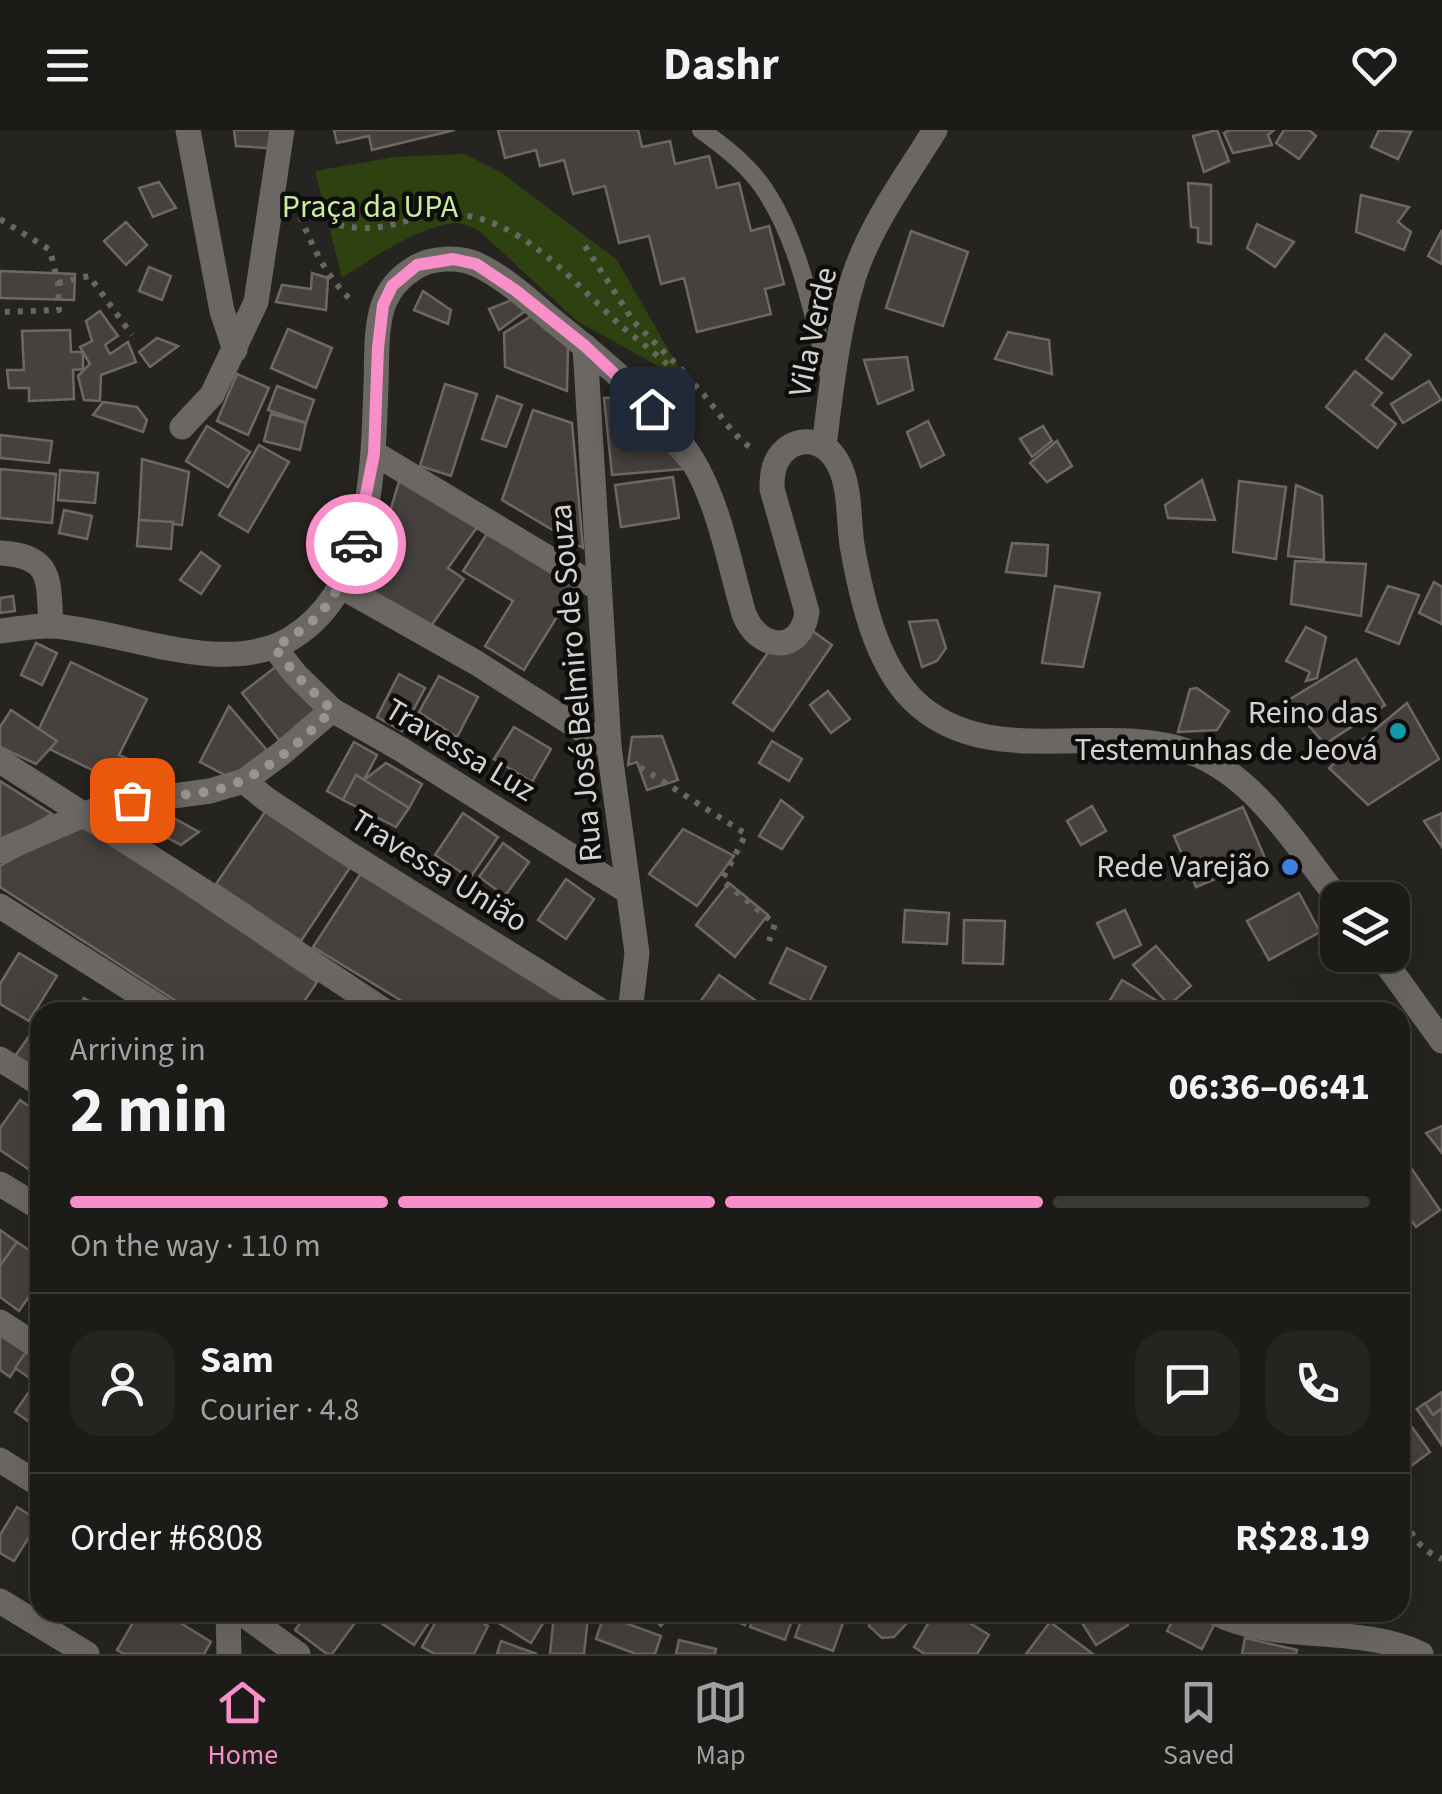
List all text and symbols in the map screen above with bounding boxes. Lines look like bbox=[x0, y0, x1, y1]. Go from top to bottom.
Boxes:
text: Dashr bbox=[663, 33, 779, 97]
icon: menu bbox=[40, 38, 95, 93]
icon: heart bbox=[1347, 38, 1402, 93]
park label: Praça da UPA bbox=[282, 184, 459, 230]
street label: Vila Verde bbox=[777, 263, 849, 401]
pin bbox=[610, 367, 695, 452]
icon: home bbox=[625, 382, 680, 437]
courier bbox=[306, 494, 406, 594]
street label: Rua José Belmiro de Souza bbox=[537, 502, 615, 864]
icon: car bbox=[329, 517, 384, 572]
street label: Travessa Luz bbox=[376, 687, 544, 813]
place label: Reino das Testemunhas de Jeová bbox=[1074, 690, 1378, 773]
marker: Reino das Testemunhas de Jeová bbox=[1387, 720, 1409, 742]
pin bbox=[90, 758, 175, 843]
icon: bag bbox=[105, 773, 160, 828]
street label: Travessa União bbox=[341, 798, 537, 944]
place label: Rede Varejão bbox=[1096, 844, 1270, 890]
marker: Rede Varejão bbox=[1279, 856, 1301, 878]
map controls bbox=[1320, 882, 1410, 972]
button: layers bbox=[1320, 882, 1410, 972]
text: Arriving in bbox=[70, 1027, 206, 1073]
text: 06:36–06:41 bbox=[1168, 1060, 1370, 1114]
text: 2 min bbox=[70, 1064, 228, 1157]
text: On the way · 110 m bbox=[70, 1223, 321, 1269]
button: person bbox=[70, 1331, 175, 1436]
button: chat bbox=[1135, 1331, 1240, 1436]
button: phone bbox=[1265, 1331, 1370, 1436]
text: Sam bbox=[200, 1333, 274, 1387]
text: Courier · 4.8 bbox=[200, 1387, 360, 1433]
text: Order #6808 bbox=[70, 1511, 263, 1565]
text: R$28.19 bbox=[1235, 1511, 1370, 1565]
tab: Home bbox=[207, 1675, 278, 1775]
tab: Map bbox=[693, 1675, 748, 1775]
tab: Saved bbox=[1163, 1675, 1234, 1775]

